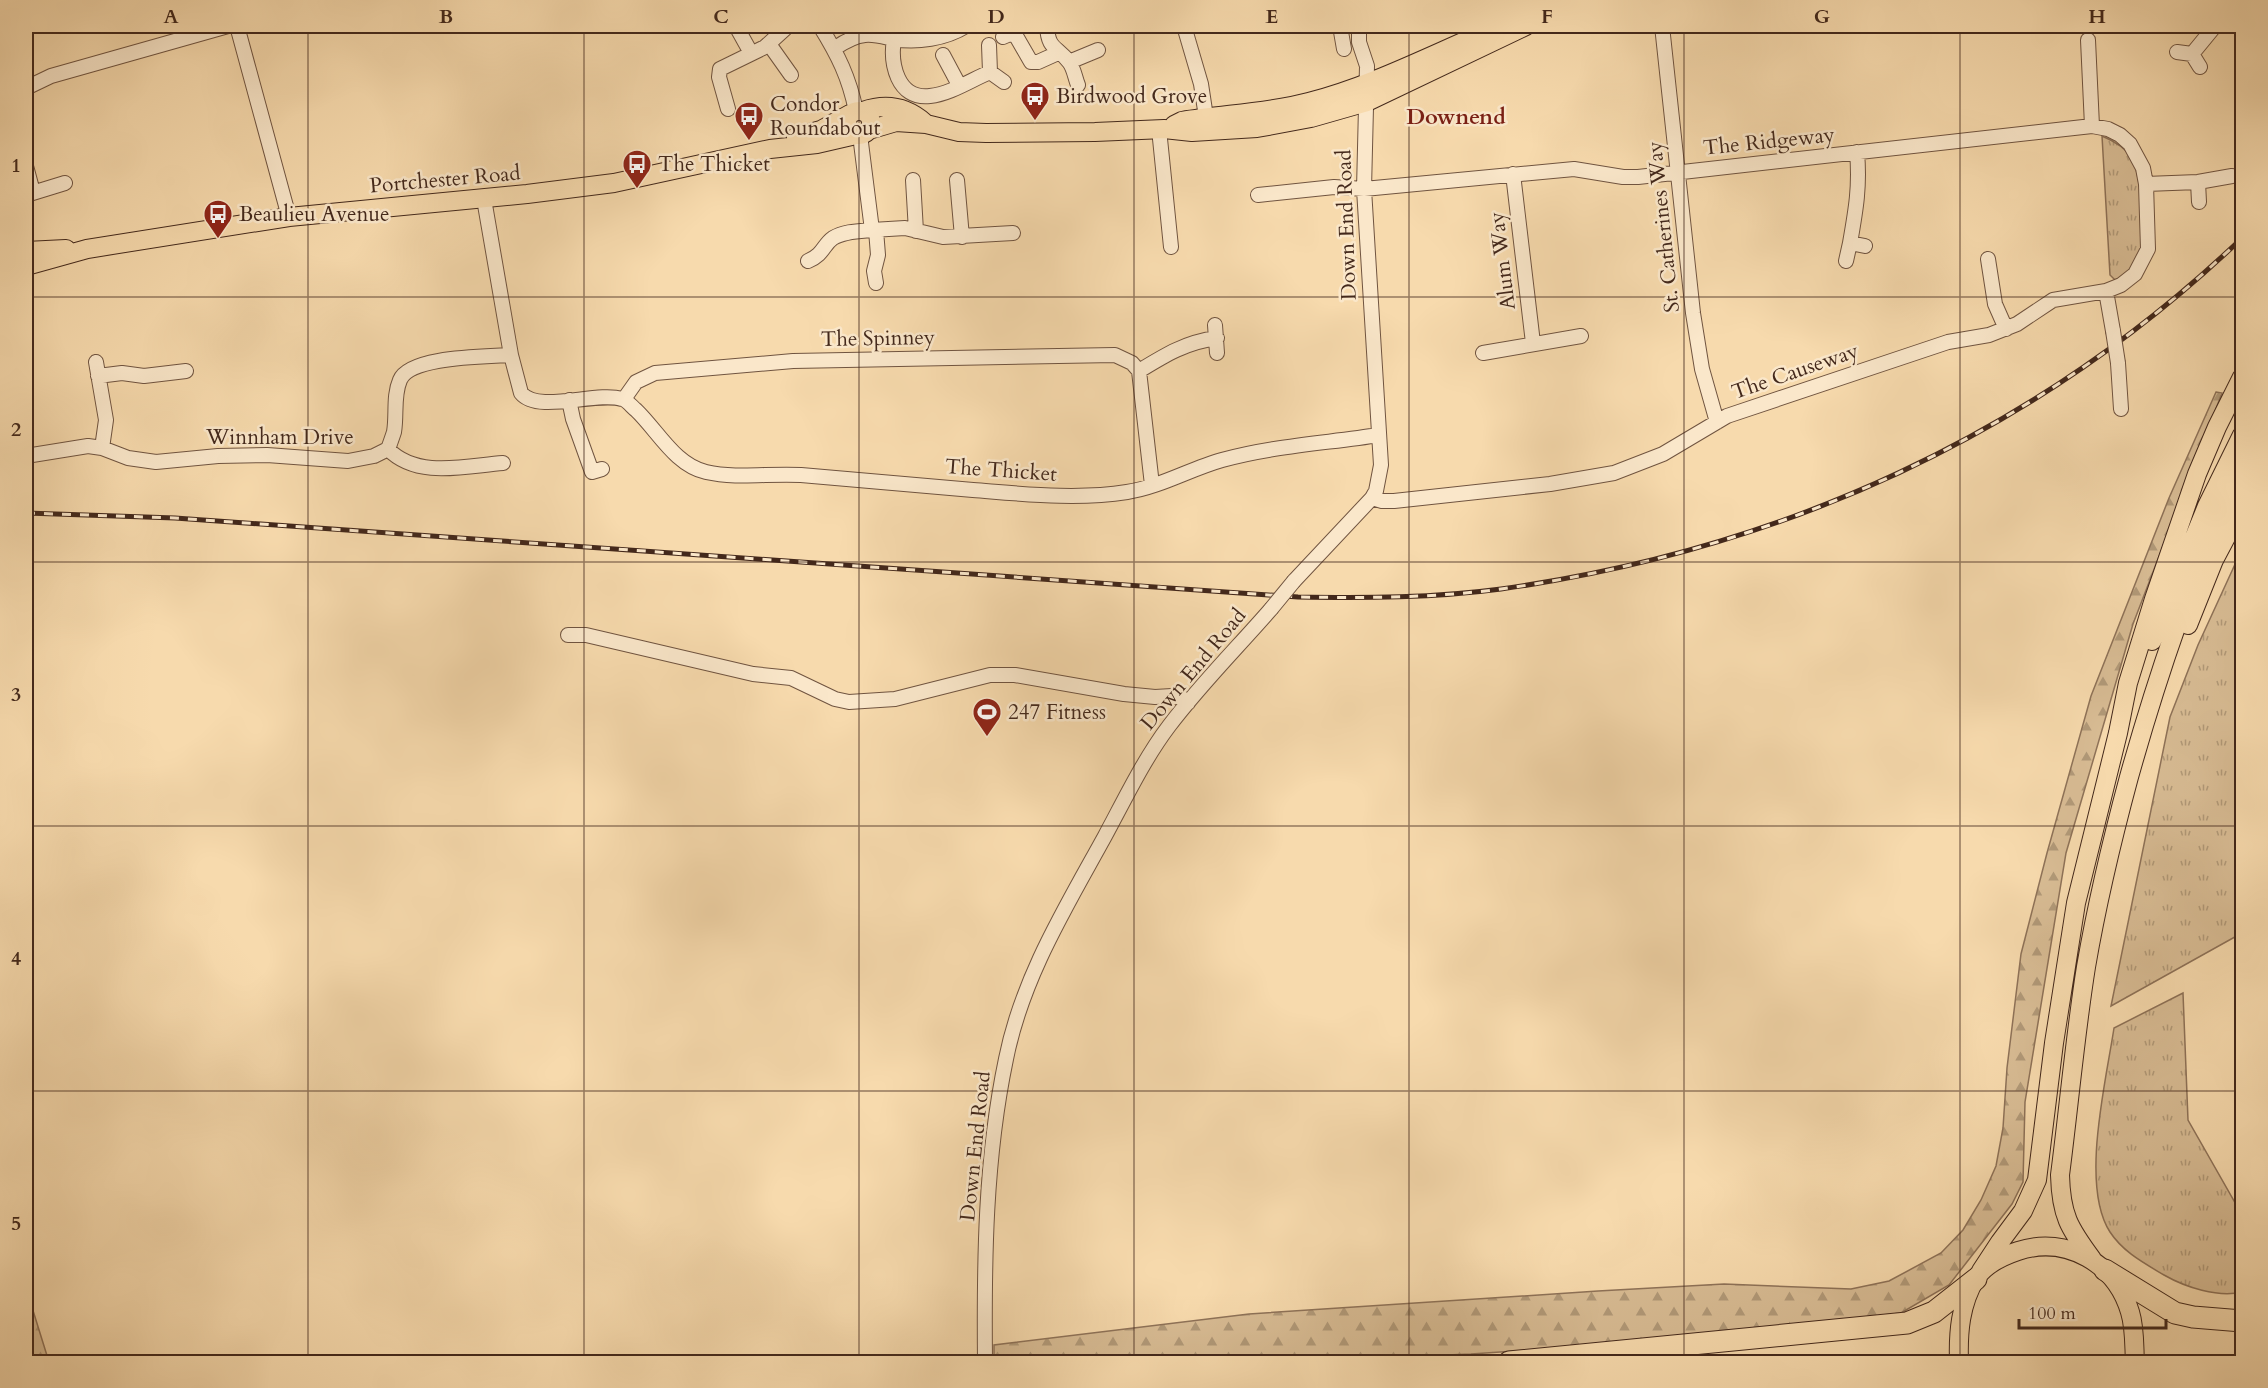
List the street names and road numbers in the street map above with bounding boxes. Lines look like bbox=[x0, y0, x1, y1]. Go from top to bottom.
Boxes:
street label: The Ridgeway bbox=[1702, 120, 1836, 163]
street label: St. Catherines Way bbox=[1640, 140, 1687, 314]
street label: Down End Road bbox=[1329, 149, 1364, 301]
street label: Portchester Road bbox=[368, 158, 522, 201]
street label: Alum Way bbox=[1482, 210, 1523, 312]
street label: The Spinney bbox=[821, 323, 935, 354]
street label: The Causeway bbox=[1728, 336, 1862, 407]
street label: Winnham Drive bbox=[205, 423, 354, 452]
street label: The Thicket bbox=[944, 452, 1058, 489]
street label: Down End Road bbox=[1134, 602, 1253, 736]
street label: Down End Road bbox=[953, 1070, 998, 1223]

